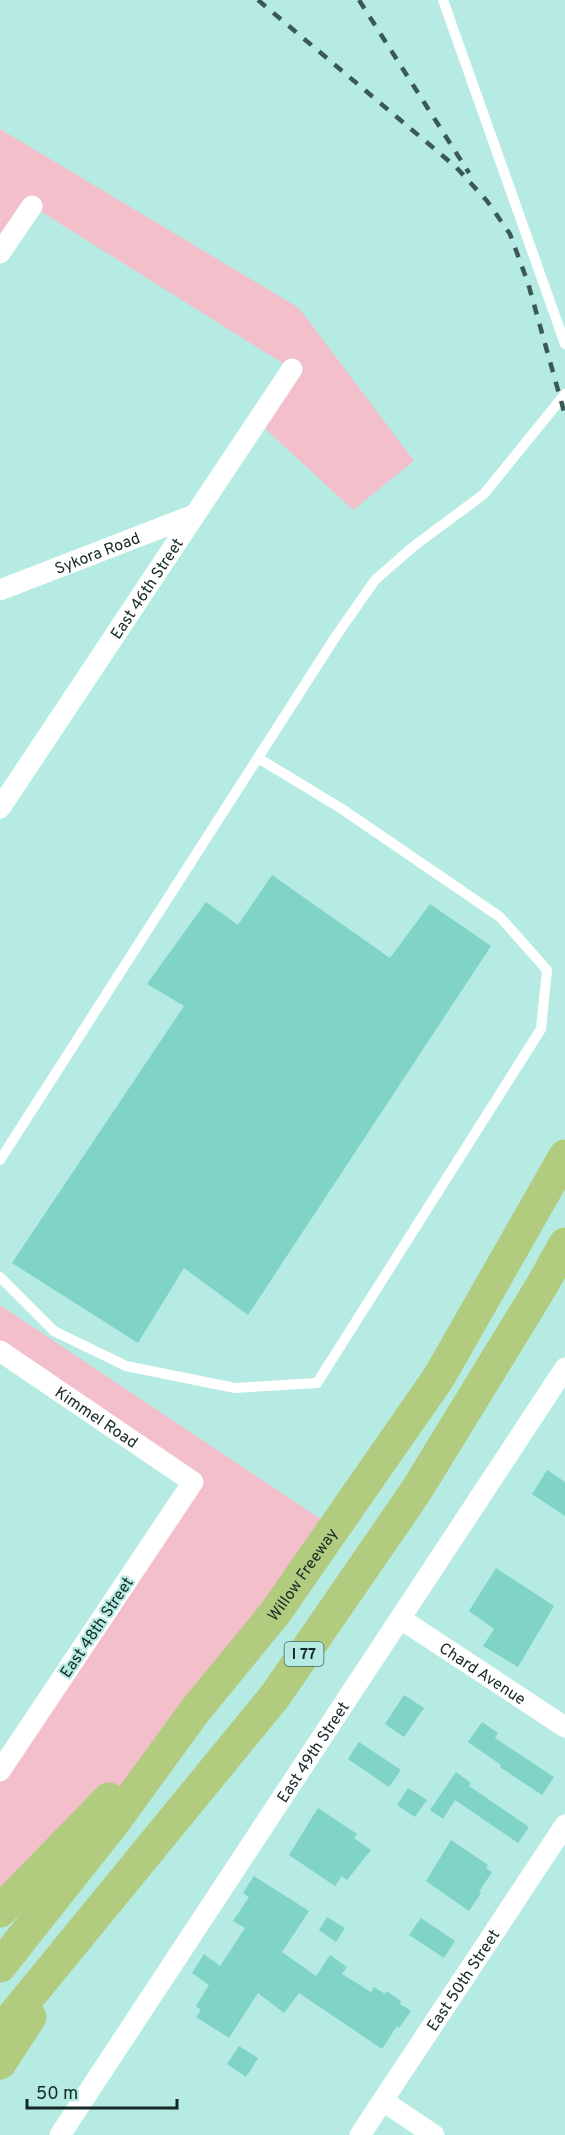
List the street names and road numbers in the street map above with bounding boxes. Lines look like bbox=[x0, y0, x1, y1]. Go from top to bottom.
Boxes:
street label: Sykora Road bbox=[52, 529, 143, 580]
street label: East 46th Street bbox=[107, 535, 189, 644]
street label: Kimmel Road bbox=[50, 1383, 141, 1454]
street label: Willow Freeway bbox=[264, 1525, 343, 1626]
street label: East 48th Street bbox=[57, 1574, 139, 1682]
street label: Chard Avenue bbox=[435, 1639, 529, 1710]
road number: I 77 bbox=[284, 1642, 324, 1666]
street label: East 49th Street bbox=[274, 1698, 355, 1807]
street label: East 50th Street bbox=[423, 1926, 505, 2036]

